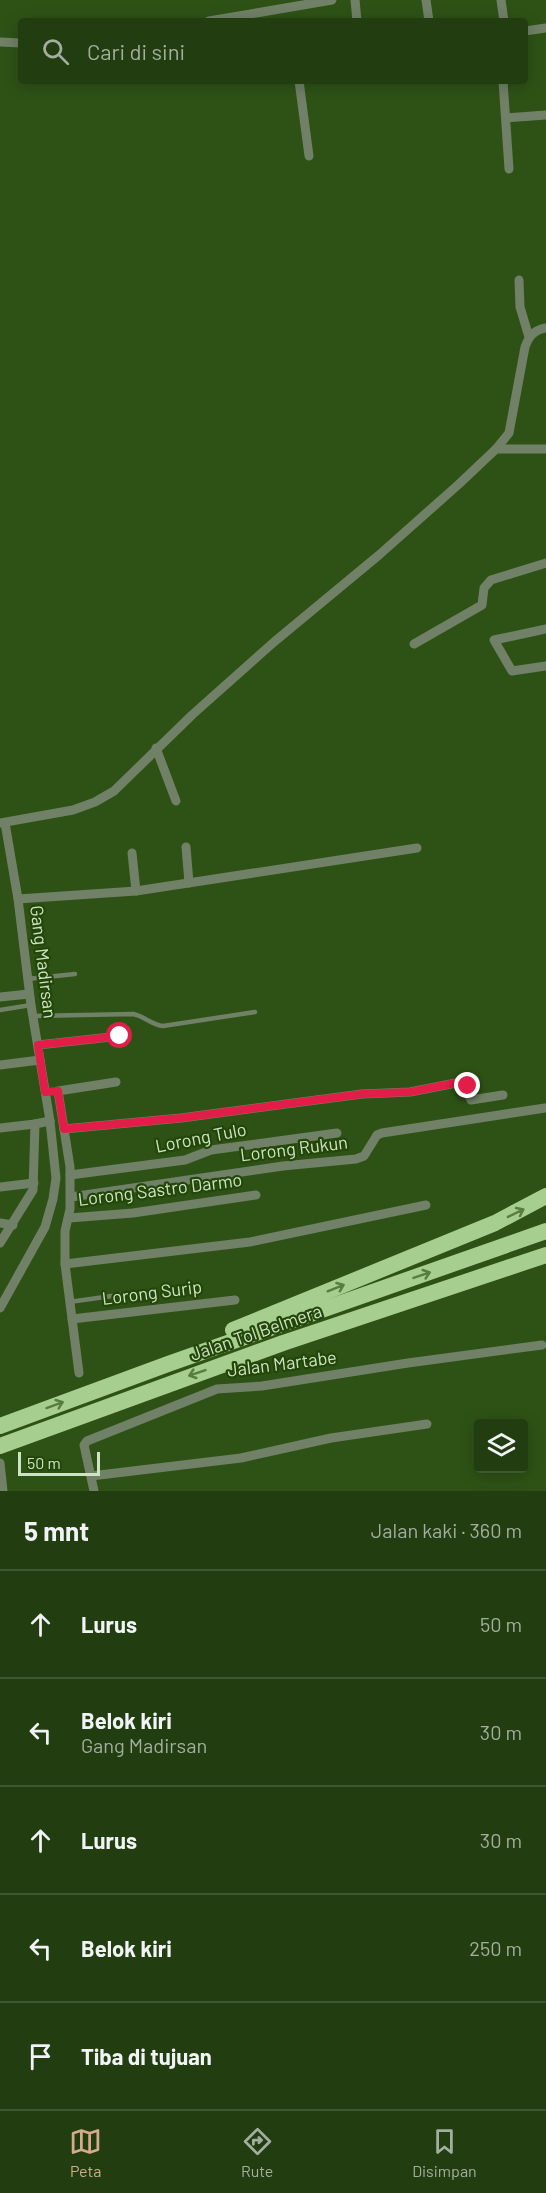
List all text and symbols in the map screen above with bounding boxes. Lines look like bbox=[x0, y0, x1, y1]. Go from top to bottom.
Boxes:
search box bbox=[18, 18, 528, 84]
icon: search bbox=[39, 35, 72, 68]
text: Cari di sini bbox=[87, 38, 185, 64]
street label: Gang Madirsan bbox=[26, 904, 62, 1020]
route start bbox=[106, 1022, 132, 1048]
route end bbox=[454, 1072, 480, 1098]
street label: Lorong Tulo bbox=[153, 1117, 248, 1157]
street label: Lorong Rukun bbox=[239, 1130, 349, 1166]
street label: Lorong Sastro Darmo bbox=[76, 1168, 243, 1210]
one-way arrow bbox=[507, 1206, 525, 1218]
one-way arrow bbox=[412, 1268, 430, 1279]
street label: Lorong Surip bbox=[101, 1275, 203, 1309]
one-way arrow bbox=[326, 1282, 345, 1293]
street label: Jalan Tol Belmera bbox=[187, 1299, 324, 1365]
street label: Jalan Martabe bbox=[226, 1345, 338, 1381]
one-way arrow bbox=[188, 1369, 207, 1380]
one-way arrow bbox=[45, 1399, 64, 1410]
map controls bbox=[474, 1419, 528, 1473]
button: layers bbox=[474, 1419, 528, 1473]
scale bar bbox=[18, 1449, 100, 1476]
text: 50 m bbox=[27, 1453, 61, 1472]
text: 5 mnt bbox=[24, 1515, 89, 1546]
text: Jalan kaki · 360 m bbox=[371, 1518, 522, 1542]
icon: ahead bbox=[24, 1608, 57, 1641]
text: Lurus bbox=[81, 1611, 137, 1637]
text: 50 m bbox=[480, 1612, 522, 1636]
text: Belok kiri bbox=[81, 1707, 172, 1733]
icon: left bbox=[24, 1716, 57, 1749]
text: 30 m bbox=[480, 1720, 522, 1744]
text: Gang Madirsan bbox=[81, 1733, 207, 1757]
icon: ahead bbox=[24, 1824, 57, 1857]
text: Lurus bbox=[81, 1827, 137, 1853]
text: 30 m bbox=[480, 1828, 522, 1852]
icon: left bbox=[24, 1932, 57, 1965]
text: Belok kiri bbox=[81, 1935, 172, 1961]
text: 250 m bbox=[469, 1936, 522, 1960]
icon: arrive bbox=[24, 2040, 57, 2073]
text: Tiba di tujuan bbox=[81, 2043, 212, 2069]
tab: Peta bbox=[69, 2125, 102, 2180]
tab: Rute bbox=[241, 2125, 274, 2180]
tab: Disimpan bbox=[412, 2125, 477, 2180]

